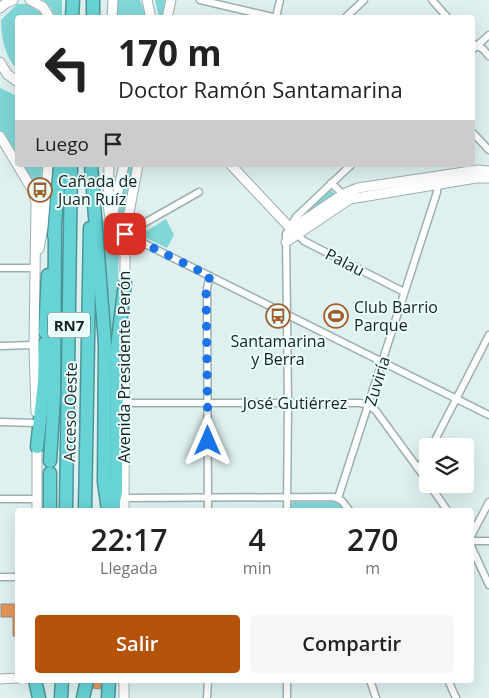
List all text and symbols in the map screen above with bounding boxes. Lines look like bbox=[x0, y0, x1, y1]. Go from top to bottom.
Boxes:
text: 170 m bbox=[118, 29, 222, 76]
icon: left bbox=[35, 35, 100, 100]
text: Doctor Ramón Santamarina bbox=[118, 74, 403, 104]
icon: arrive bbox=[99, 130, 127, 158]
text: Luego bbox=[35, 131, 89, 157]
place label: Cañada de Juan Ruíz bbox=[56, 170, 137, 210]
bus stop icon: Cañada de Juan Ruíz bbox=[27, 177, 53, 203]
pin bbox=[104, 213, 146, 255]
icon: arrive bbox=[111, 220, 139, 248]
street label: Palau bbox=[322, 243, 368, 281]
street label: Avenida Presidente Perón bbox=[113, 271, 135, 463]
place label: Club Barrio Parque bbox=[354, 296, 438, 336]
bus stop icon: Santamarina y Berra bbox=[265, 303, 291, 329]
sports icon: Club Barrio Parque bbox=[323, 303, 349, 329]
road number: RN7 bbox=[48, 312, 90, 338]
place label: Santamarina y Berra bbox=[230, 330, 326, 370]
street label: Zuviría bbox=[359, 354, 395, 408]
street label: Acceso Oeste bbox=[58, 362, 82, 462]
street label: José Gutiérrez bbox=[241, 392, 347, 414]
position arrow bbox=[181, 414, 233, 466]
map controls bbox=[419, 438, 474, 493]
button: layers bbox=[419, 438, 474, 493]
text: 22:17 bbox=[91, 519, 167, 560]
text: 4 bbox=[249, 519, 266, 560]
text: 270 bbox=[347, 519, 398, 560]
text: Llegada bbox=[100, 557, 158, 579]
text: min bbox=[243, 557, 272, 579]
text: m bbox=[365, 557, 380, 579]
button: Salir bbox=[35, 615, 240, 673]
button: Compartir bbox=[250, 615, 454, 673]

